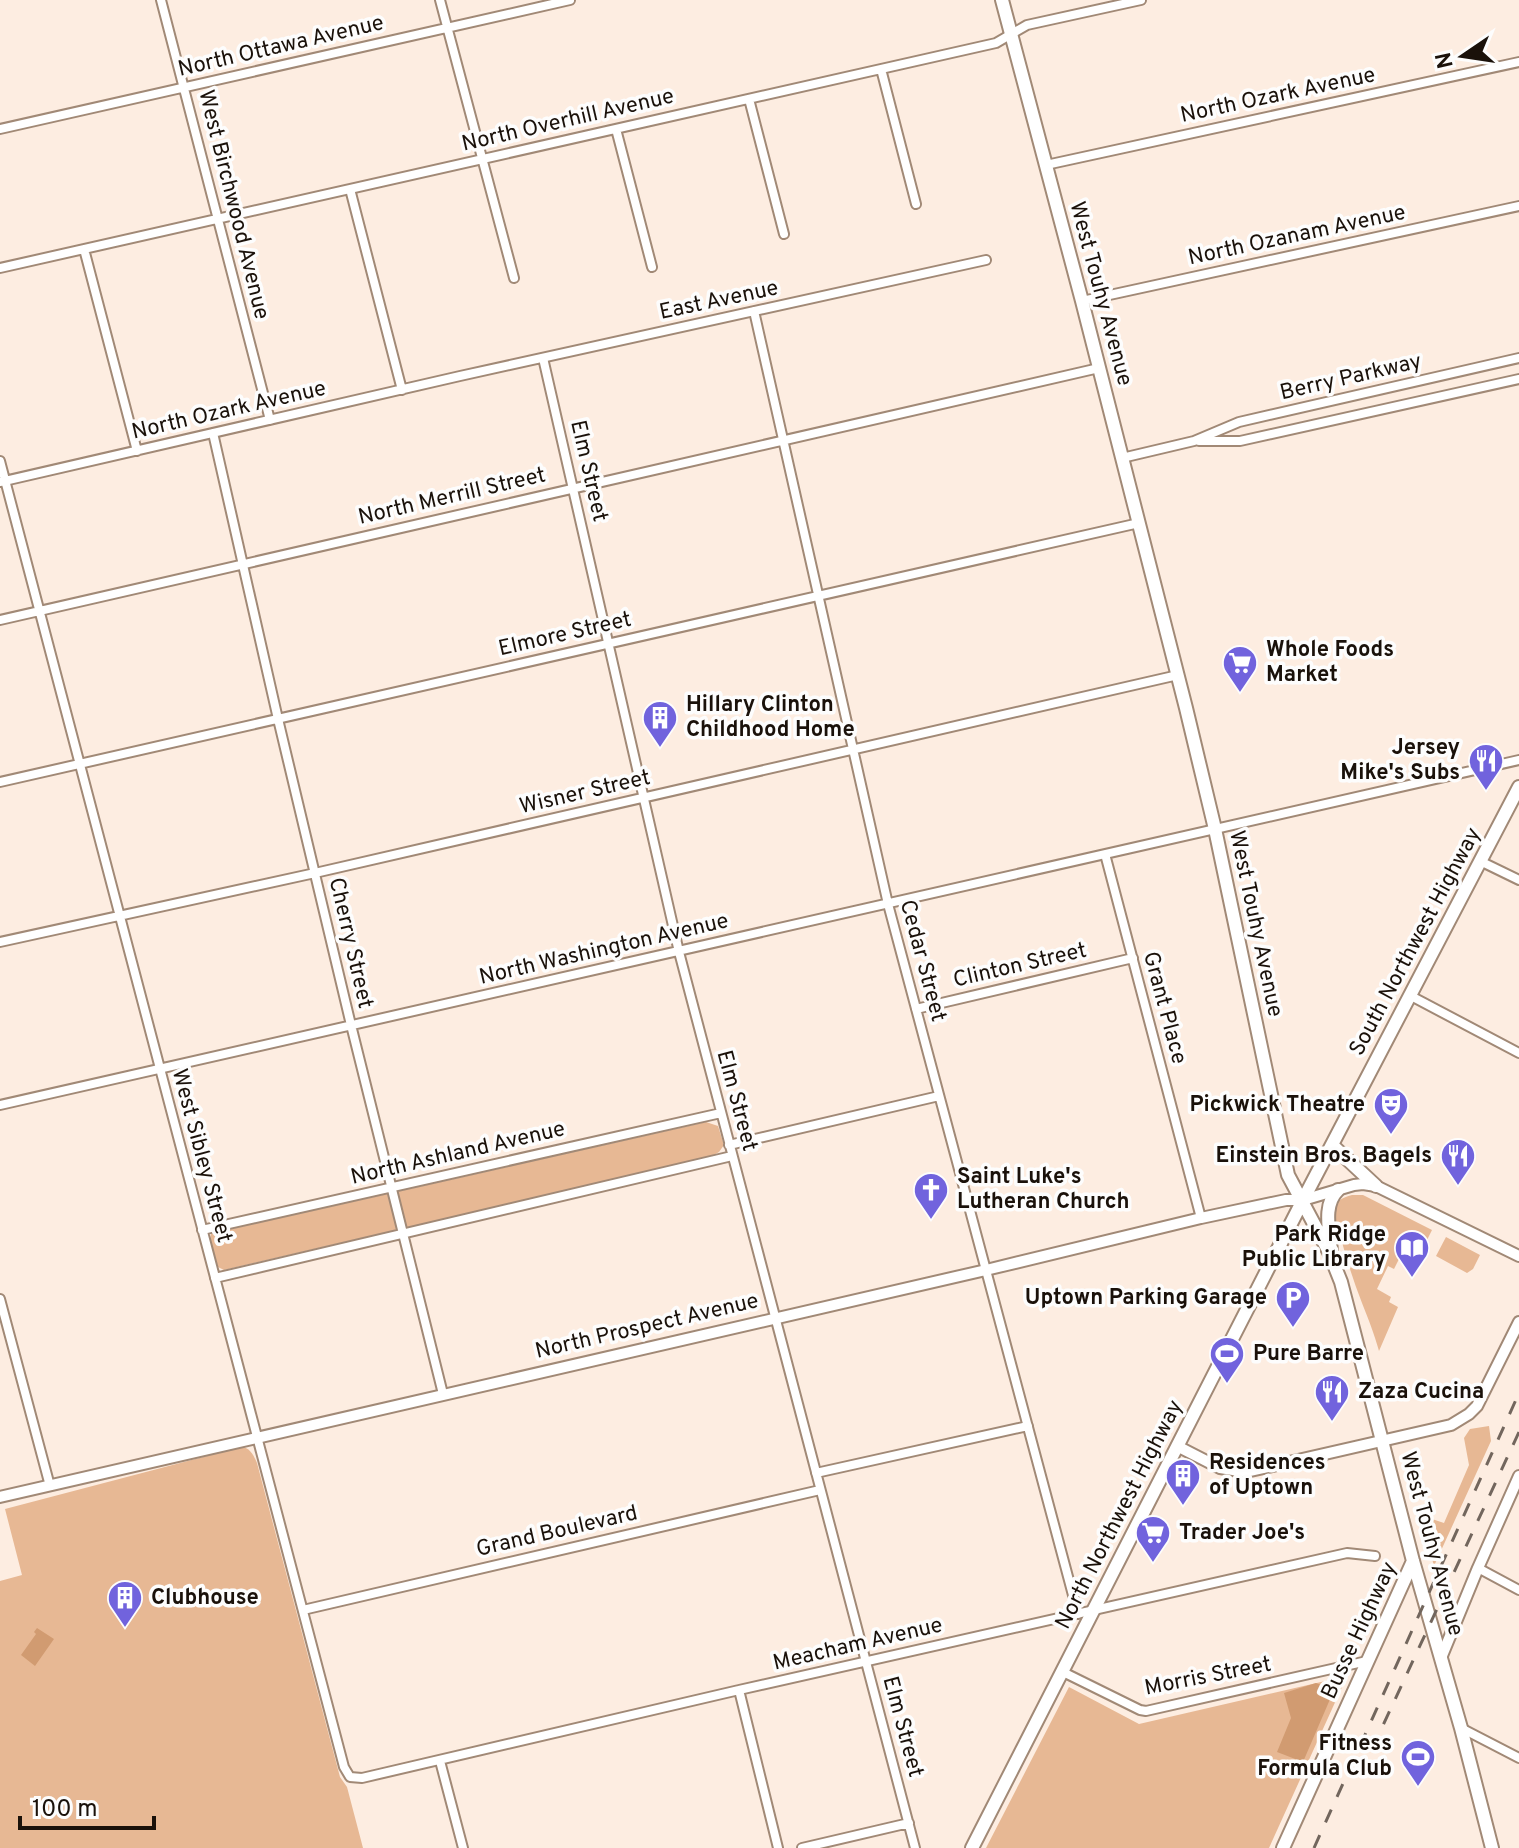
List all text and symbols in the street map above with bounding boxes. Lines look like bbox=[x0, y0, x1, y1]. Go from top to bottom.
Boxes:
street label: North Ottawa Avenue bbox=[175, 10, 387, 84]
north arrow bbox=[1423, 16, 1503, 96]
text: N bbox=[1431, 49, 1461, 71]
street label: North Ozark Avenue bbox=[1178, 62, 1378, 130]
street label: North Overhill Avenue bbox=[459, 83, 677, 159]
street label: West Birchwood Avenue bbox=[191, 88, 275, 322]
street label: West Touhy Avenue bbox=[1062, 199, 1138, 389]
street label: North Ozanam Avenue bbox=[1186, 200, 1408, 272]
street label: East Avenue bbox=[657, 275, 781, 327]
street label: Berry Parkway bbox=[1278, 349, 1424, 407]
street label: North Ozark Avenue bbox=[129, 375, 329, 447]
street label: Elm Street bbox=[563, 418, 613, 524]
street label: North Merrill Street bbox=[356, 462, 548, 532]
street label: Elmore Street bbox=[496, 607, 634, 663]
place label: Whole Foods Market bbox=[1266, 637, 1394, 689]
supermarket icon: Whole Foods Market bbox=[1221, 644, 1259, 694]
place label: Hillary Clinton Childhood Home bbox=[686, 692, 855, 744]
building icon: Hillary Clinton Childhood Home bbox=[641, 699, 679, 749]
place label: Jersey Mike's Subs bbox=[1340, 735, 1460, 787]
restaurant icon: Jersey Mike's Subs bbox=[1467, 742, 1505, 792]
street label: Wisner Street bbox=[517, 765, 653, 821]
street label: South Northwest Highway bbox=[1344, 823, 1488, 1061]
street label: West Touhy Avenue bbox=[1222, 828, 1288, 1020]
street label: Cherry Street bbox=[322, 875, 378, 1011]
street label: Cedar Street bbox=[893, 897, 951, 1025]
street label: North Washington Avenue bbox=[477, 908, 731, 992]
street label: Clinton Street bbox=[951, 938, 1089, 994]
street label: Grant Place bbox=[1136, 949, 1192, 1067]
street label: Elm Street bbox=[710, 1048, 762, 1154]
street label: West Sibley Street bbox=[165, 1066, 237, 1246]
theatre icon: Pickwick Theatre bbox=[1372, 1086, 1410, 1136]
place label: Pickwick Theatre bbox=[1189, 1092, 1365, 1119]
street label: North Ashland Avenue bbox=[348, 1116, 568, 1192]
restaurant icon: Einstein Bros. Bagels bbox=[1439, 1137, 1477, 1187]
place label: Einstein Bros. Bagels bbox=[1216, 1143, 1432, 1170]
place label: Saint Luke's Lutheran Church bbox=[957, 1164, 1130, 1216]
church icon: Saint Luke's Lutheran Church bbox=[912, 1171, 950, 1221]
place label: Park Ridge Public Library bbox=[1242, 1222, 1386, 1274]
library icon: Park Ridge Public Library bbox=[1393, 1229, 1431, 1279]
parking icon: Uptown Parking Garage bbox=[1274, 1279, 1312, 1329]
place label: Uptown Parking Garage bbox=[1025, 1285, 1267, 1312]
street label: North Prospect Avenue bbox=[533, 1288, 761, 1366]
sports icon: Pure Barre bbox=[1208, 1335, 1246, 1385]
place label: Pure Barre bbox=[1253, 1341, 1364, 1368]
restaurant icon: Zaza Cucina bbox=[1313, 1373, 1351, 1423]
place label: Zaza Cucina bbox=[1358, 1379, 1484, 1406]
street label: North Northwest Highway bbox=[1050, 1396, 1190, 1634]
street label: West Touhy Avenue bbox=[1393, 1449, 1469, 1639]
place label: Residences of Uptown bbox=[1209, 1450, 1326, 1502]
building icon: Residences of Uptown bbox=[1164, 1457, 1202, 1507]
street label: Grand Boulevard bbox=[474, 1500, 640, 1564]
supermarket icon: Trader Joe's bbox=[1134, 1514, 1172, 1564]
place label: Trader Joe's bbox=[1179, 1520, 1305, 1547]
street label: Busse Highway bbox=[1316, 1558, 1404, 1704]
building icon: Clubhouse bbox=[106, 1579, 144, 1629]
place label: Clubhouse bbox=[151, 1585, 259, 1612]
street label: Meacham Avenue bbox=[771, 1612, 945, 1678]
street label: Morris Street bbox=[1142, 1651, 1274, 1703]
street label: Elm Street bbox=[876, 1674, 928, 1780]
place label: Fitness Formula Club bbox=[1257, 1731, 1392, 1783]
sports icon: Fitness Formula Club bbox=[1399, 1738, 1437, 1788]
scale bar bbox=[20, 1780, 154, 1830]
text: 100 m bbox=[32, 1795, 98, 1825]

